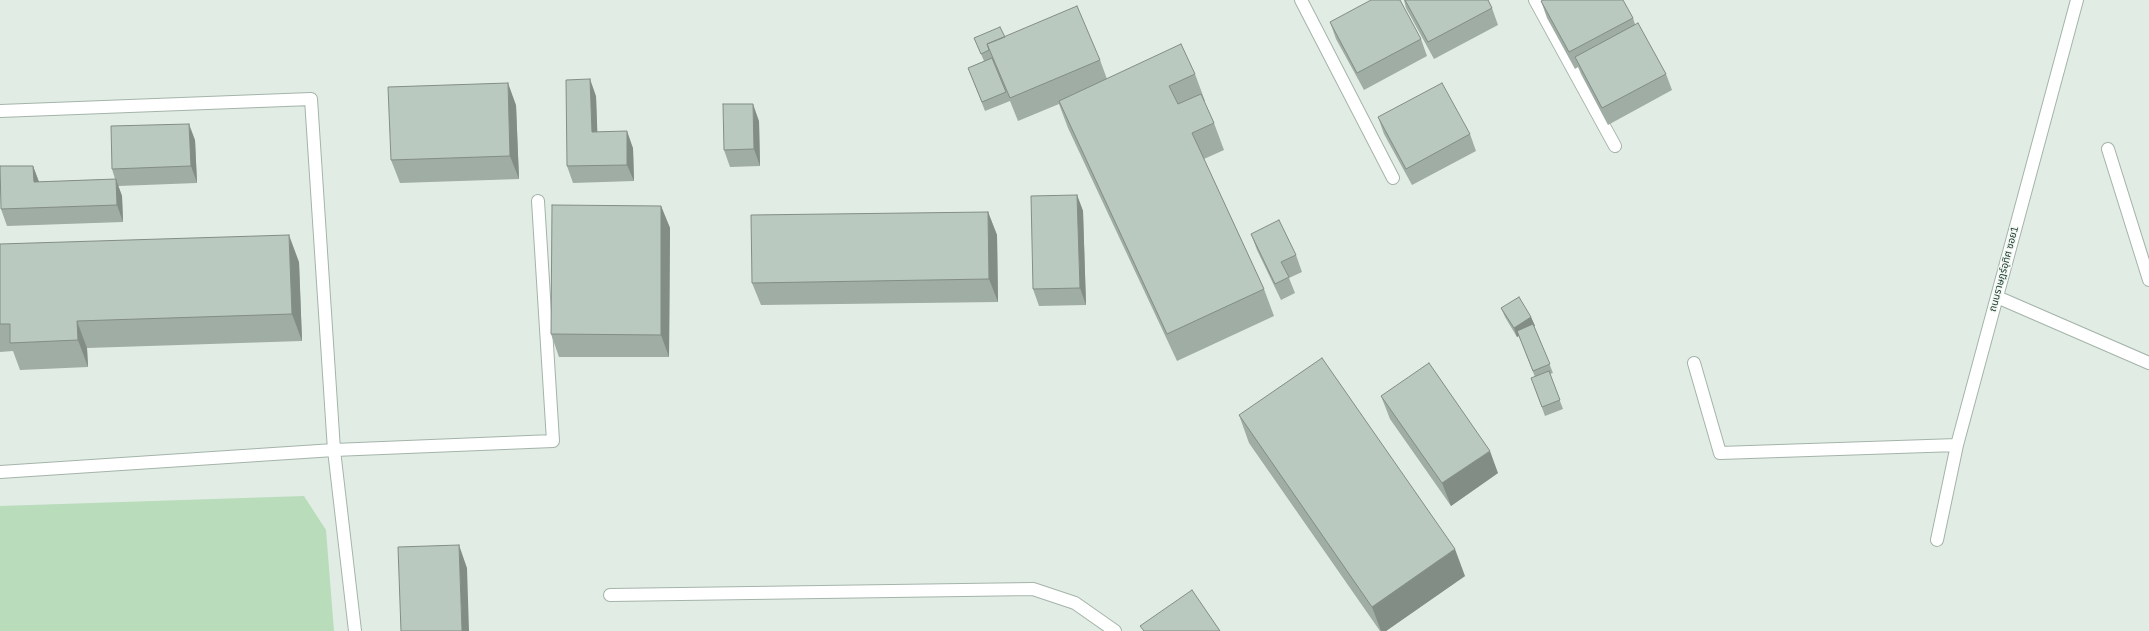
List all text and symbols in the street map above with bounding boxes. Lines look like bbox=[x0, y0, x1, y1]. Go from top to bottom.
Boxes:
street label: ถนนราษฎร์อุทิศ ซอย1 bbox=[1987, 225, 2021, 313]

